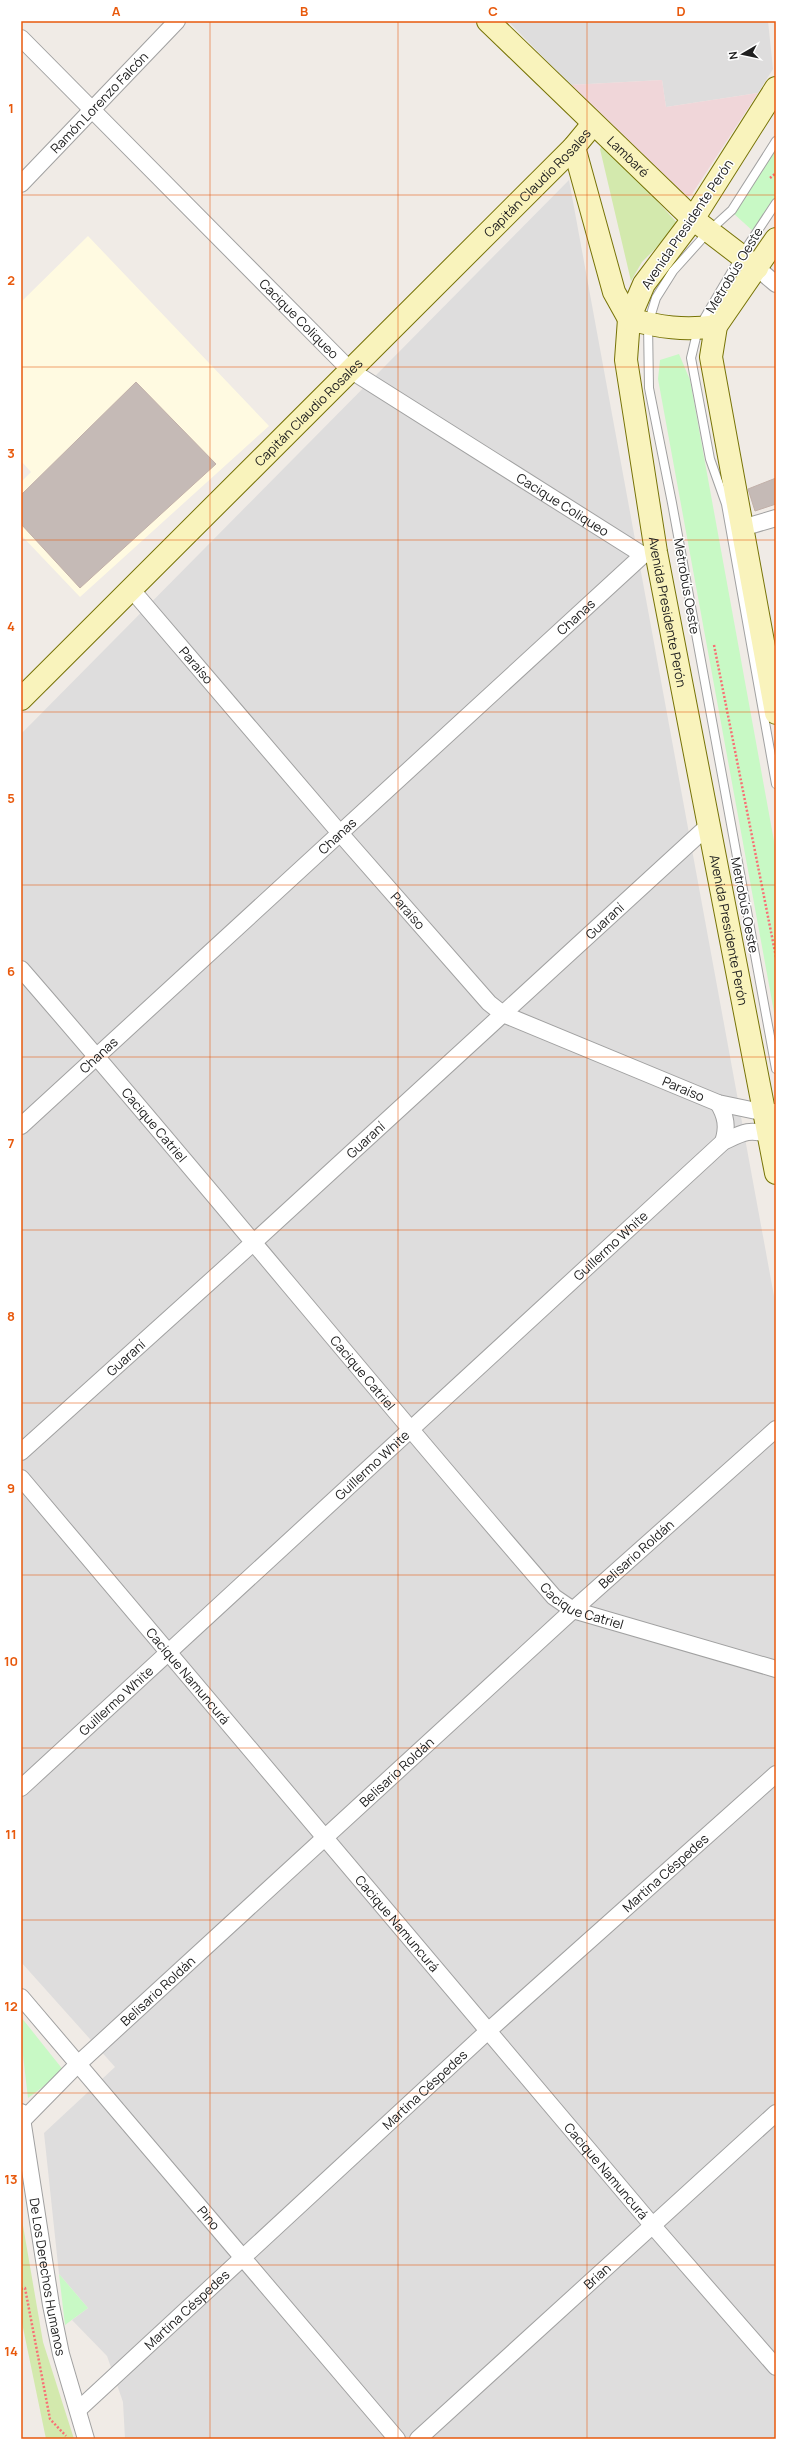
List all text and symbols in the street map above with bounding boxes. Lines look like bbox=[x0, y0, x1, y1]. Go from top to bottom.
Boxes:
text: A bbox=[112, 2, 121, 20]
text: B bbox=[300, 2, 308, 20]
text: C bbox=[488, 2, 498, 20]
text: D bbox=[676, 2, 686, 20]
north arrow bbox=[723, 34, 763, 74]
street label: Ramón Lorenzo Falcón bbox=[46, 48, 152, 157]
text: N bbox=[725, 50, 741, 61]
text: 1 bbox=[8, 99, 14, 117]
street label: Capitán Claudio Rosales bbox=[480, 125, 595, 241]
street label: Lambaré bbox=[603, 132, 654, 181]
street label: Avenida Presidente Perón bbox=[637, 156, 737, 292]
street label: Metrobús Oeste bbox=[701, 223, 767, 316]
text: 2 bbox=[7, 271, 15, 289]
street label: Cacique Coliqueo bbox=[255, 275, 343, 363]
street label: Capitán Claudio Rosales bbox=[250, 354, 366, 470]
text: 3 bbox=[7, 444, 15, 462]
street label: Cacique Coliqueo bbox=[513, 468, 613, 540]
street label: Avenida Presidente Perón bbox=[645, 535, 691, 689]
street label: Metrobús Oeste bbox=[670, 537, 704, 636]
street label: Chanas bbox=[553, 594, 599, 639]
text: 4 bbox=[7, 617, 15, 635]
street label: Paraíso bbox=[175, 643, 218, 688]
text: 5 bbox=[7, 789, 15, 807]
street label: Chanas bbox=[314, 814, 360, 858]
street label: Avenida Presidente Perón bbox=[706, 853, 752, 1007]
street label: Metrobús Oeste bbox=[727, 856, 763, 955]
street label: Paraíso bbox=[387, 888, 429, 933]
street label: Guaraní bbox=[581, 899, 628, 943]
text: 6 bbox=[7, 962, 15, 980]
street label: Chanas bbox=[75, 1033, 122, 1077]
street label: Paraíso bbox=[660, 1072, 707, 1106]
street label: Cacique Catriel bbox=[118, 1084, 191, 1166]
street label: Guaraní bbox=[342, 1117, 389, 1162]
text: 7 bbox=[8, 1134, 15, 1152]
street label: Guillermo White bbox=[569, 1207, 652, 1284]
text: 8 bbox=[7, 1307, 15, 1325]
street label: Cacique Catriel bbox=[326, 1332, 399, 1414]
street label: Guaraní bbox=[102, 1335, 149, 1380]
street label: Guillermo White bbox=[331, 1426, 413, 1504]
text: 9 bbox=[7, 1479, 15, 1497]
street label: Belisario Roldán bbox=[594, 1515, 678, 1592]
street label: Cacique Catriel bbox=[536, 1578, 626, 1633]
street label: Cacique Namuncurá bbox=[142, 1624, 234, 1728]
text: 10 bbox=[4, 1652, 18, 1670]
street label: Guillermo White bbox=[75, 1662, 157, 1739]
street label: Belisario Roldán bbox=[355, 1733, 438, 1811]
text: 11 bbox=[5, 1825, 17, 1843]
street label: Martina Céspedes bbox=[618, 1829, 712, 1916]
street label: Cacique Namuncurá bbox=[351, 1871, 443, 1976]
street label: Belisario Roldán bbox=[116, 1952, 199, 2030]
text: 12 bbox=[4, 1997, 18, 2015]
street label: Martina Céspedes bbox=[378, 2046, 471, 2134]
street label: Cacique Namuncurá bbox=[560, 2119, 652, 2223]
text: 13 bbox=[4, 2170, 18, 2188]
street label: De Los Derechos Humanos bbox=[25, 2196, 70, 2358]
street label: Pino bbox=[194, 2202, 224, 2234]
street label: Brian bbox=[580, 2259, 614, 2293]
street label: Martina Céspedes bbox=[140, 2266, 233, 2353]
text: 14 bbox=[4, 2342, 18, 2360]

